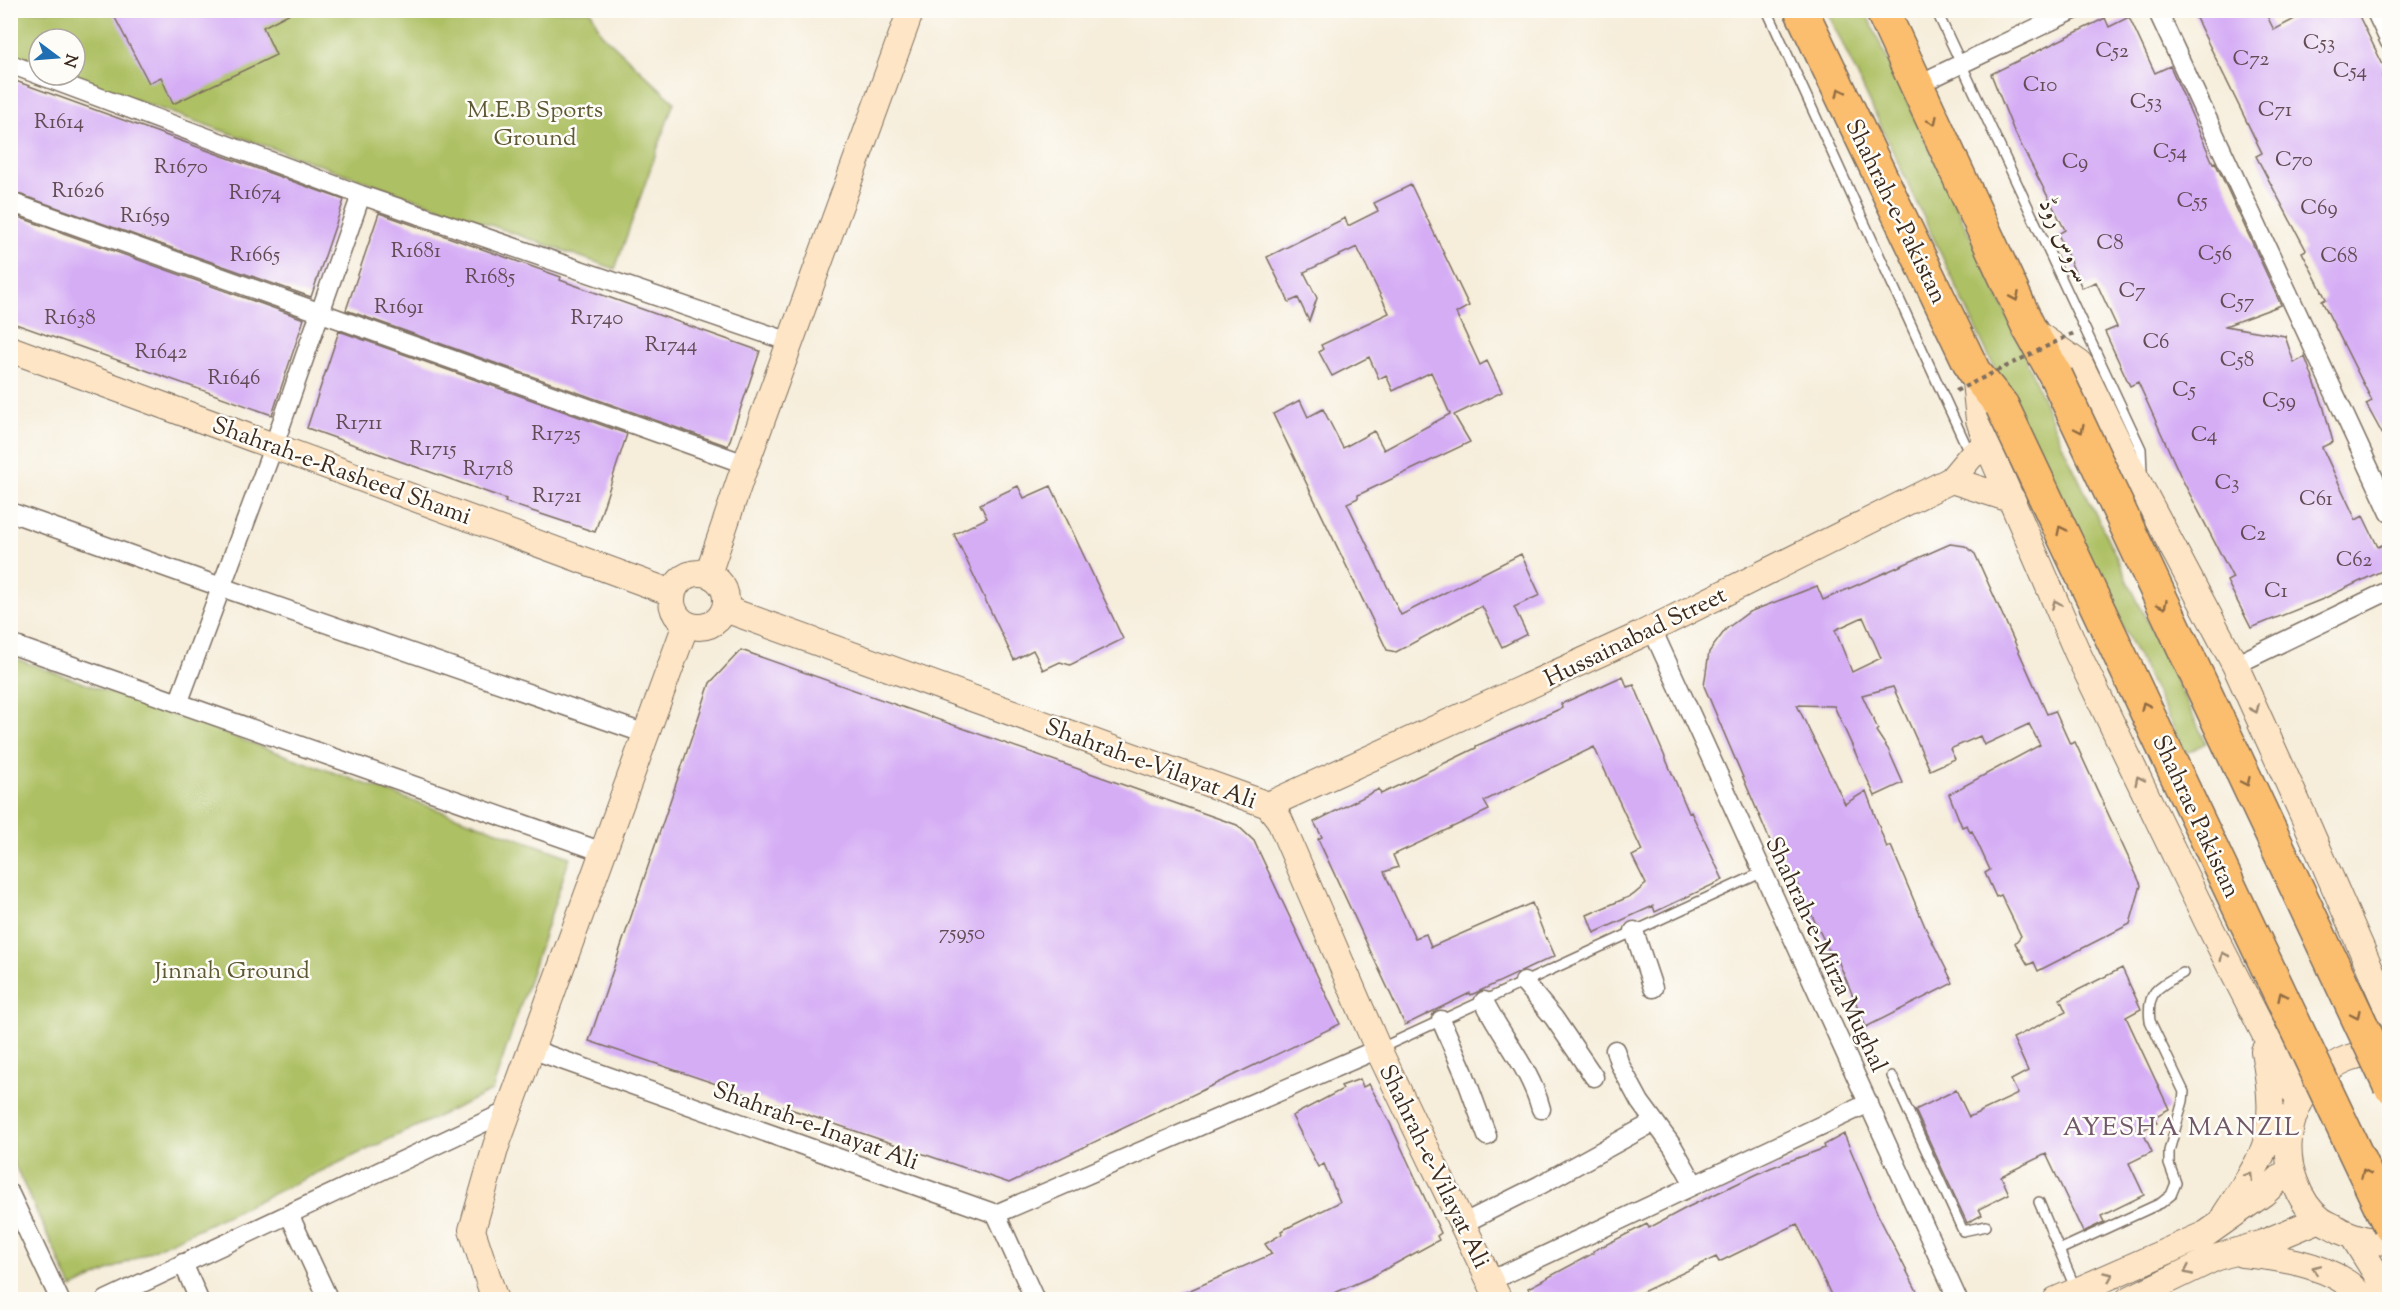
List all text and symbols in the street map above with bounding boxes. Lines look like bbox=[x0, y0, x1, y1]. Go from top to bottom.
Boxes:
north arrow bbox=[27, 27, 87, 87]
house number: C53 bbox=[2303, 29, 2335, 59]
house number: C52 bbox=[2095, 37, 2129, 67]
house number: C72 bbox=[2233, 45, 2270, 75]
text: N bbox=[56, 51, 82, 70]
house number: C54 bbox=[2333, 57, 2367, 87]
house number: C10 bbox=[2023, 71, 2057, 101]
one-way arrow bbox=[1835, 88, 1847, 99]
house number: C53 bbox=[2130, 88, 2162, 118]
park label: M.E.B Sports Ground bbox=[467, 94, 603, 156]
house number: C71 bbox=[2258, 96, 2292, 126]
house number: R1614 bbox=[34, 108, 84, 138]
street label: Shahrah-e-Pakistan bbox=[1836, 114, 1955, 310]
one-way arrow bbox=[1926, 114, 1938, 125]
house number: C54 bbox=[2153, 138, 2187, 168]
house number: C70 bbox=[2275, 146, 2313, 176]
house number: C9 bbox=[2062, 148, 2088, 178]
house number: R1670 bbox=[154, 153, 208, 183]
house number: R1626 bbox=[52, 177, 104, 207]
house number: R1674 bbox=[229, 179, 281, 209]
house number: C55 bbox=[2176, 187, 2208, 217]
street label: سروس روڈ bbox=[2029, 193, 2098, 289]
house number: C69 bbox=[2300, 194, 2338, 224]
house number: R1659 bbox=[120, 202, 170, 232]
house number: C8 bbox=[2096, 229, 2124, 259]
house number: R1681 bbox=[391, 237, 441, 267]
house number: C56 bbox=[2198, 240, 2232, 270]
house number: R1665 bbox=[230, 241, 280, 271]
house number: C68 bbox=[2320, 242, 2358, 272]
house number: R1685 bbox=[465, 263, 515, 293]
house number: C7 bbox=[2118, 277, 2146, 307]
house number: C57 bbox=[2220, 288, 2255, 318]
one-way arrow bbox=[2008, 291, 2020, 302]
house number: R1691 bbox=[374, 293, 424, 323]
house number: R1638 bbox=[44, 304, 96, 334]
house number: R1740 bbox=[571, 304, 623, 334]
house number: C6 bbox=[2142, 328, 2170, 358]
house number: R1744 bbox=[645, 331, 697, 361]
house number: R1642 bbox=[135, 338, 188, 368]
house number: C58 bbox=[2220, 346, 2254, 376]
house number: R1646 bbox=[207, 364, 261, 394]
house number: C5 bbox=[2172, 376, 2196, 406]
house number: C59 bbox=[2262, 387, 2296, 417]
street label: Shahrah-e-Rasheed Shami bbox=[207, 409, 476, 535]
house number: R1711 bbox=[335, 409, 383, 439]
house number: R1725 bbox=[531, 420, 581, 450]
house number: C4 bbox=[2191, 421, 2217, 451]
one-way arrow bbox=[2073, 422, 2085, 433]
house number: R1715 bbox=[409, 435, 457, 465]
house number: R1718 bbox=[463, 455, 513, 485]
house number: C3 bbox=[2214, 469, 2240, 499]
house number: R1721 bbox=[532, 482, 582, 512]
house number: C61 bbox=[2299, 485, 2333, 515]
house number: C2 bbox=[2240, 520, 2266, 550]
one-way arrow bbox=[2056, 526, 2068, 537]
house number: C62 bbox=[2336, 546, 2373, 576]
house number: C1 bbox=[2264, 577, 2288, 607]
street label: Hussainabad Street bbox=[1539, 579, 1733, 697]
one-way arrow bbox=[2052, 599, 2064, 610]
one-way arrow bbox=[2156, 599, 2168, 610]
one-way arrow bbox=[2140, 702, 2152, 713]
one-way arrow bbox=[2248, 703, 2260, 714]
street label: Shahrah-e-Vilayat Ali bbox=[1040, 711, 1261, 819]
street label: Shahrae Pakistan bbox=[2143, 730, 2248, 904]
one-way arrow bbox=[2239, 775, 2251, 786]
one-way arrow bbox=[2134, 776, 2146, 787]
street label: Shahrah-e-Mirza Mughal bbox=[1756, 831, 1895, 1079]
house number: 75950 bbox=[939, 919, 985, 949]
one-way arrow bbox=[2220, 951, 2232, 962]
park label: Jinnah Ground bbox=[152, 955, 310, 989]
one-way arrow bbox=[2277, 992, 2289, 1003]
one-way arrow bbox=[2349, 1009, 2361, 1020]
street label: Shahrah-e-Vilayat Ali bbox=[1369, 1059, 1497, 1275]
street label: Shahrah-e-Inayat Ali bbox=[708, 1074, 923, 1180]
district label: AYESHA MANZIL bbox=[2063, 1110, 2301, 1147]
one-way arrow bbox=[2360, 1168, 2372, 1179]
one-way arrow bbox=[2242, 1172, 2254, 1182]
one-way arrow bbox=[2183, 1264, 2194, 1276]
one-way arrow bbox=[2311, 1264, 2322, 1276]
one-way arrow bbox=[2103, 1271, 2114, 1283]

